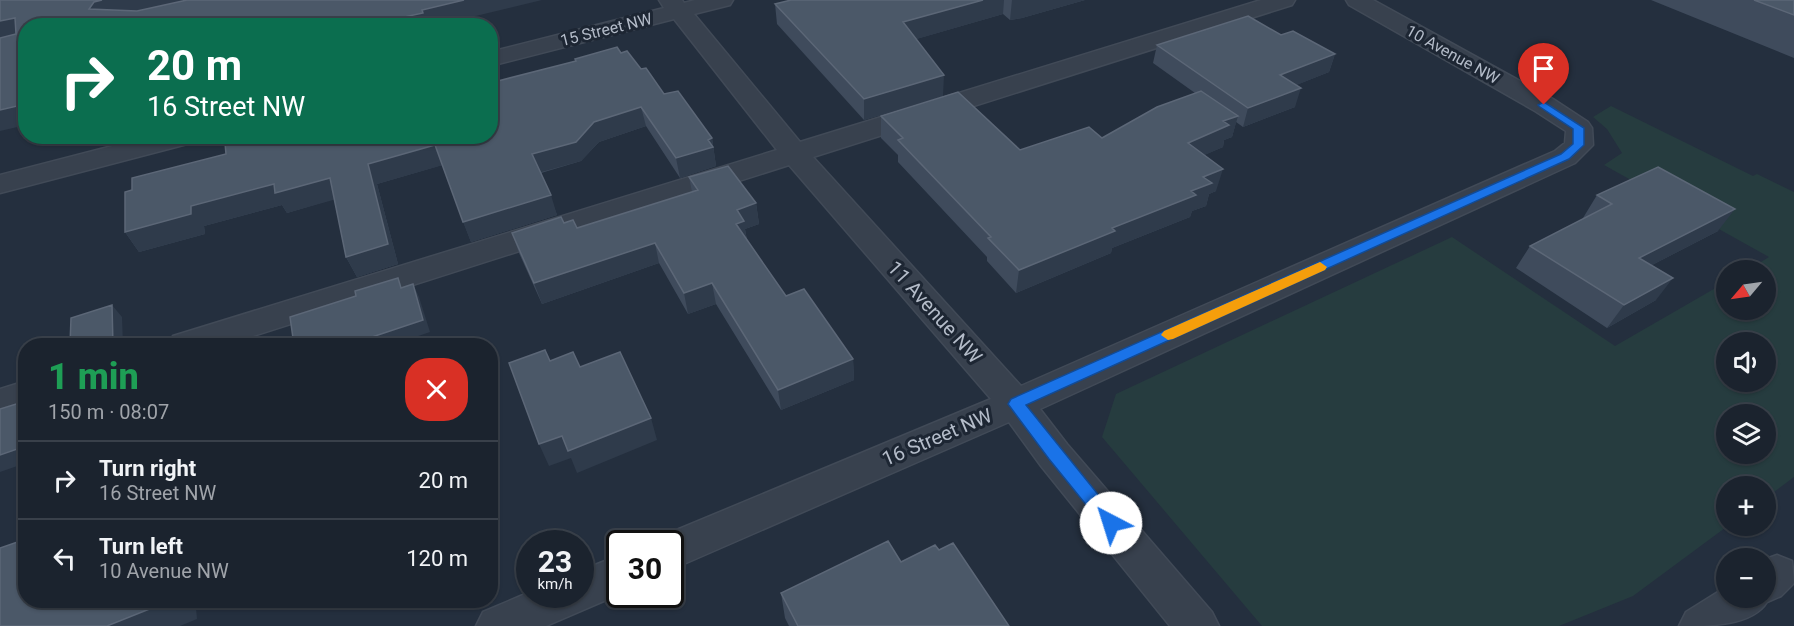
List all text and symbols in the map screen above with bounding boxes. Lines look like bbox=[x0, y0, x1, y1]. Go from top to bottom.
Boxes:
street label: 15 Street NW bbox=[558, 9, 654, 50]
street label: 10 Avenue NW bbox=[1403, 21, 1503, 88]
text: 20 m bbox=[147, 41, 242, 90]
icon: right bbox=[48, 42, 126, 120]
pin bbox=[1518, 43, 1569, 105]
icon: arrive bbox=[1527, 52, 1560, 85]
text: 16 Street NW bbox=[147, 91, 305, 123]
street label: 11 Avenue NW bbox=[883, 256, 988, 368]
north arrow bbox=[1716, 260, 1776, 320]
map controls bbox=[1716, 260, 1776, 608]
button: sound bbox=[1716, 332, 1776, 392]
text: 1 min bbox=[48, 356, 139, 398]
button: close bbox=[405, 358, 468, 421]
text: 150 m · 08:07 bbox=[48, 400, 169, 424]
street label: 16 Street NW bbox=[878, 403, 996, 471]
button: layers bbox=[1716, 404, 1776, 464]
text: Turn right bbox=[99, 456, 196, 481]
icon: right bbox=[48, 464, 81, 497]
text: 20 m bbox=[419, 468, 468, 493]
button: + bbox=[1716, 476, 1776, 536]
text: 16 Street NW bbox=[99, 481, 216, 505]
position arrow bbox=[1079, 491, 1143, 555]
speed limit sign: 30 bbox=[606, 530, 684, 608]
text: Turn left bbox=[99, 534, 183, 559]
icon: left bbox=[48, 542, 81, 575]
text: 23 bbox=[538, 544, 572, 579]
text: 120 m bbox=[406, 546, 468, 571]
button: − bbox=[1716, 548, 1776, 608]
text: 10 Avenue NW bbox=[99, 559, 229, 583]
text: km/h bbox=[537, 575, 573, 593]

